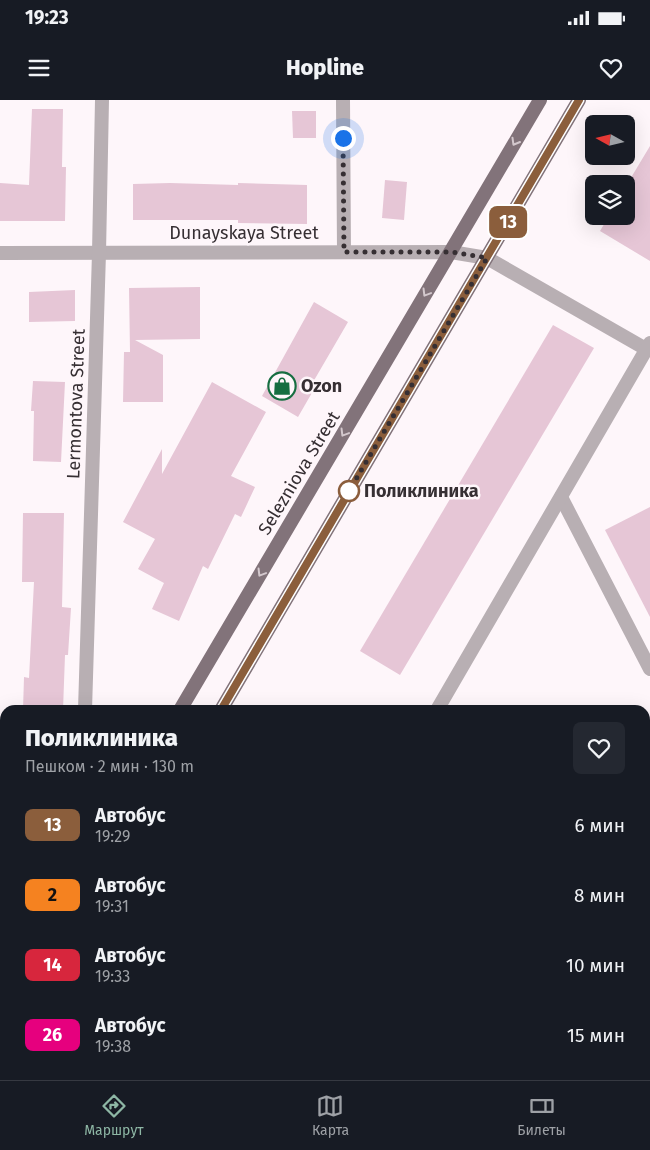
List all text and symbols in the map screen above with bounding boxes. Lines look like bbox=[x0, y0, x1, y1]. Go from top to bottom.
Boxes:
text: 19:23 bbox=[25, 6, 69, 29]
icon: menu bbox=[25, 54, 53, 82]
text: Hopline bbox=[286, 54, 364, 81]
icon: heart bbox=[597, 54, 625, 82]
north arrow bbox=[585, 115, 635, 165]
map controls bbox=[585, 115, 635, 225]
your location bbox=[331, 126, 356, 151]
one-way arrow bbox=[512, 137, 522, 146]
button: layers bbox=[585, 175, 635, 225]
line badge: 13 bbox=[486, 206, 530, 238]
text: 13 bbox=[499, 211, 517, 233]
street label: Dunayskaya Street bbox=[169, 222, 319, 244]
one-way arrow bbox=[423, 288, 433, 297]
street label: Lermontova Street bbox=[62, 328, 90, 480]
shop icon: Ozon bbox=[267, 371, 297, 401]
place label: Ozon bbox=[301, 375, 342, 397]
street label: Selezniova Street bbox=[253, 407, 345, 539]
one-way arrow bbox=[340, 428, 350, 437]
marker: Поликлиника bbox=[338, 480, 360, 502]
place label: Поликлиника bbox=[364, 480, 479, 502]
one-way arrow bbox=[258, 568, 268, 577]
button: heart bbox=[573, 722, 625, 774]
text: Поликлиника bbox=[25, 724, 178, 752]
text: Пешком · 2 мин · 130 m bbox=[25, 757, 194, 776]
text: Автобус bbox=[95, 804, 166, 827]
text: 13 bbox=[44, 814, 61, 836]
text: 6 мин bbox=[574, 814, 625, 837]
text: 19:29 bbox=[95, 827, 130, 846]
text: Автобус bbox=[95, 874, 166, 897]
text: 2 bbox=[48, 884, 57, 906]
text: 8 мин bbox=[574, 884, 625, 907]
text: 19:31 bbox=[95, 897, 129, 916]
text: Автобус bbox=[95, 944, 166, 967]
text: 14 bbox=[43, 954, 62, 976]
text: 10 мин bbox=[566, 954, 625, 977]
text: 19:33 bbox=[95, 967, 130, 986]
text: Автобус bbox=[95, 1014, 166, 1037]
text: 26 bbox=[43, 1024, 62, 1046]
text: 15 мин bbox=[567, 1024, 625, 1047]
text: 19:38 bbox=[95, 1037, 131, 1056]
tab: Маршрут bbox=[84, 1092, 144, 1139]
tab: Карта bbox=[312, 1092, 349, 1139]
tab: Билеты bbox=[517, 1092, 566, 1139]

